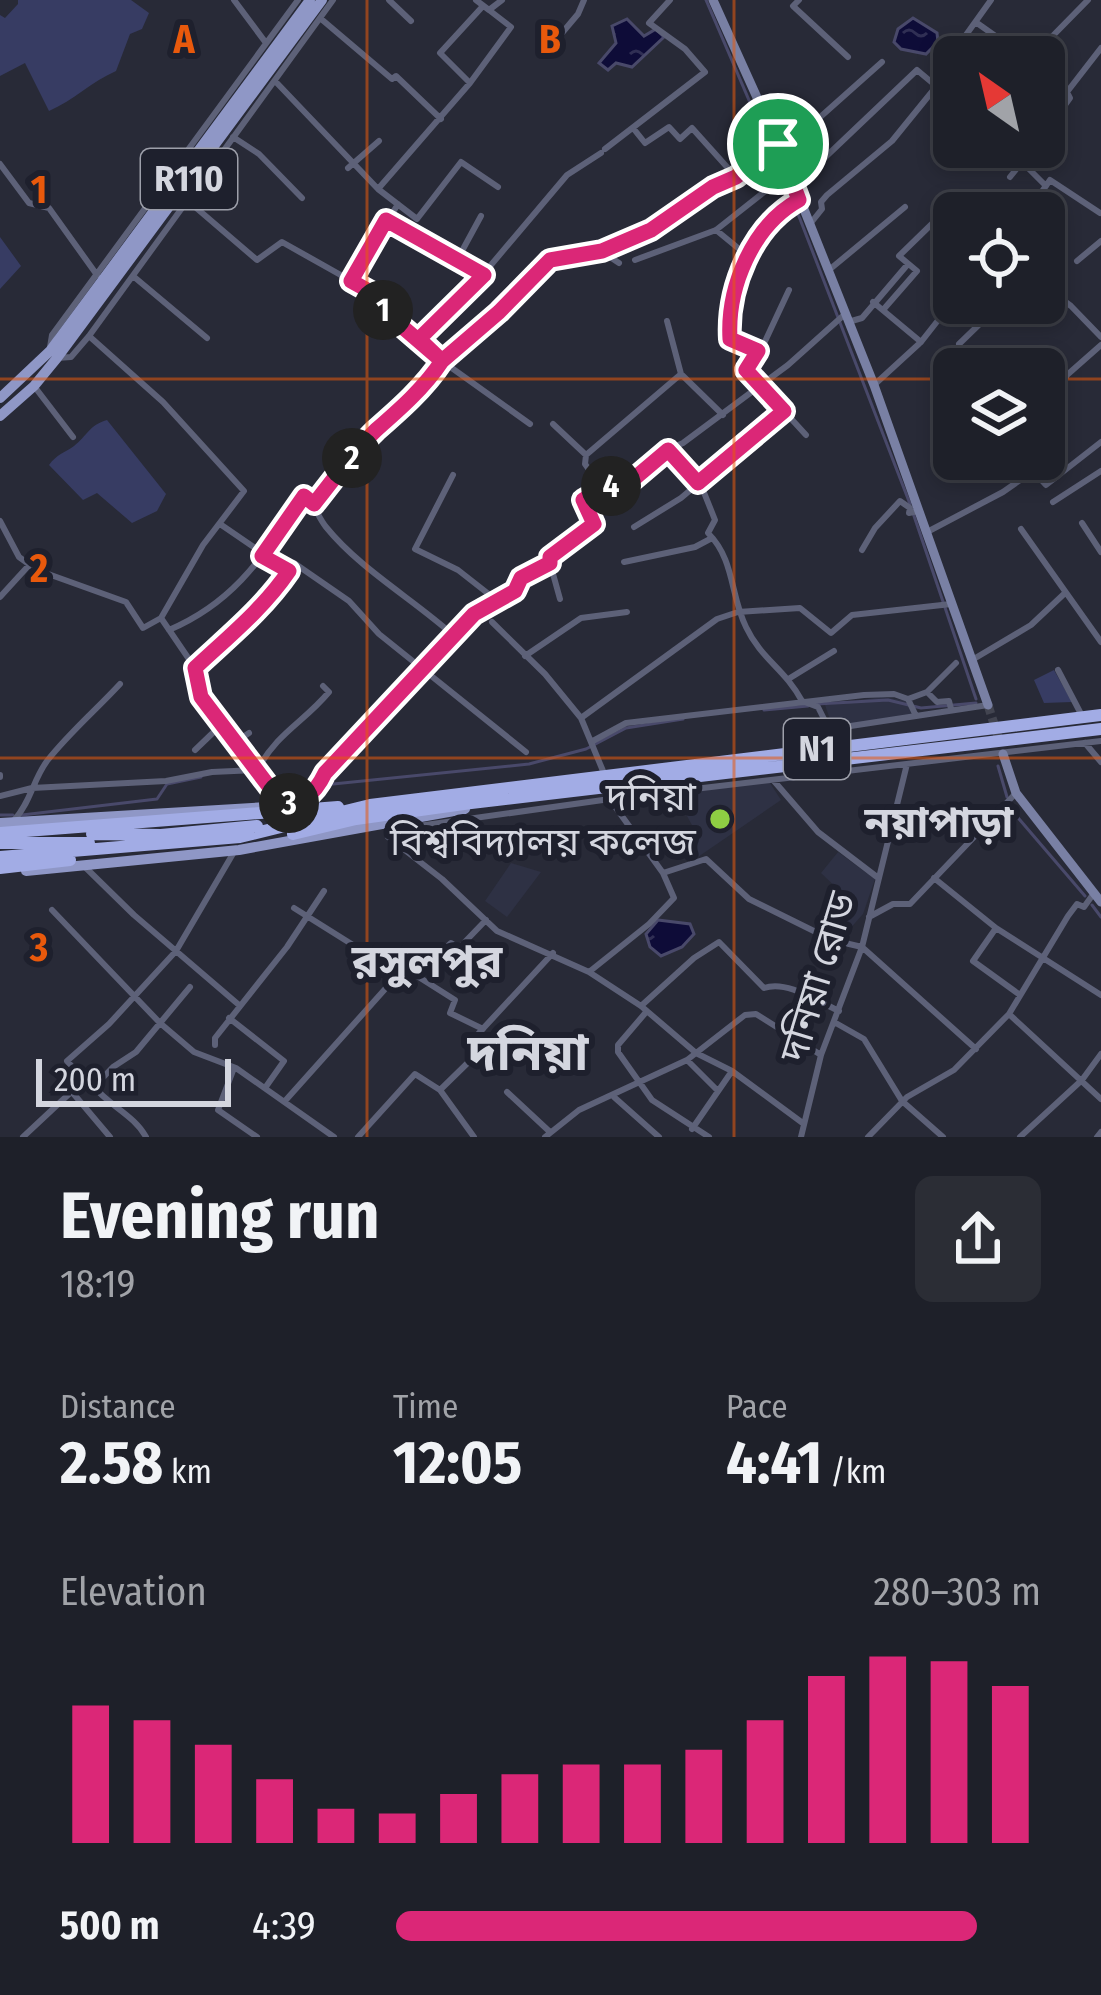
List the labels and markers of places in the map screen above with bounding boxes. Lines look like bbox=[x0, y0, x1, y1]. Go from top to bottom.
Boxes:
pin bbox=[727, 93, 829, 195]
pin: 1 bbox=[353, 280, 413, 340]
pin: 2 bbox=[322, 428, 382, 488]
pin: 4 bbox=[581, 456, 641, 516]
pin: 3 bbox=[259, 773, 319, 833]
place label: দনিয়া বিশ্ববিদ্যালয় কলেজ bbox=[389, 774, 697, 865]
marker: দনিয়া বিশ্ববিদ্যালয় কলেজ bbox=[707, 806, 733, 832]

